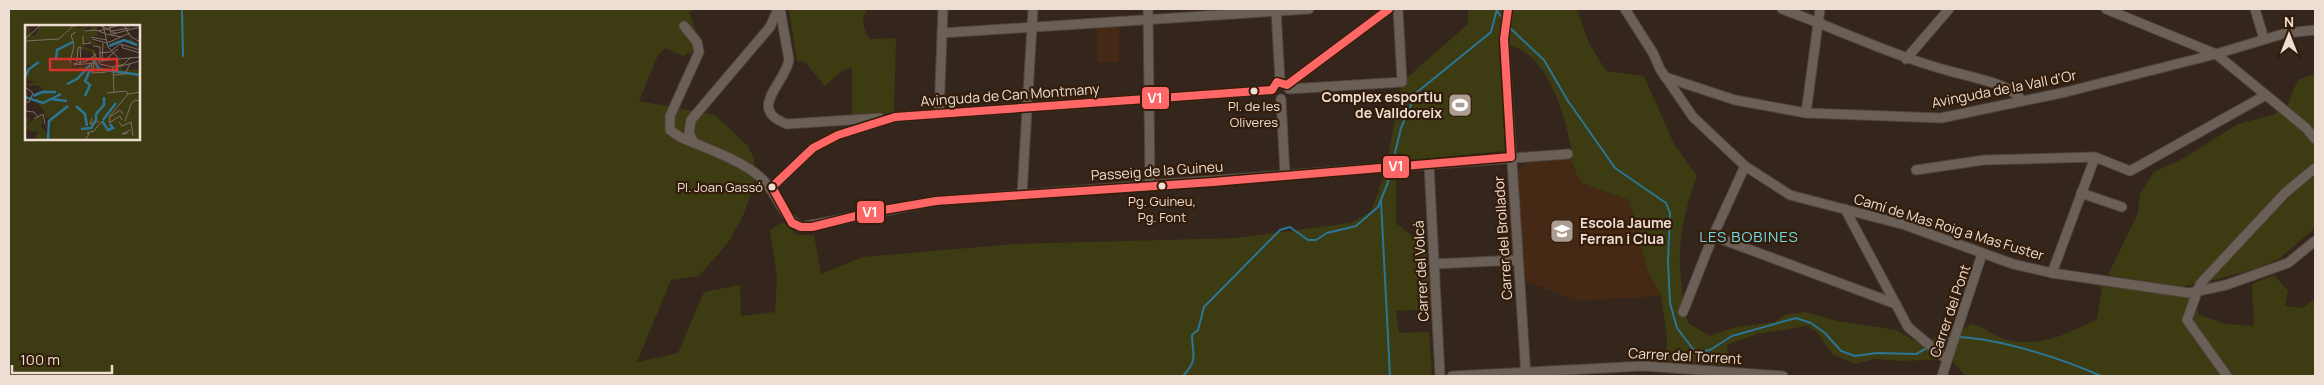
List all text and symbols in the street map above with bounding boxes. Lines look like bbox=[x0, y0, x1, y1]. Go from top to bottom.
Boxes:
north arrow bbox=[2264, 10, 2314, 60]
text: N bbox=[2284, 12, 2294, 31]
inset map bbox=[25, 25, 140, 140]
street label: Avinguda de la Vall d'Or bbox=[1930, 65, 2078, 112]
street label: Avinguda de Can Montmany bbox=[920, 79, 1101, 110]
line badge: V1 bbox=[1141, 86, 1170, 110]
marker: Pl. de les Oliveres bbox=[1249, 86, 1259, 96]
place label: Complex esportiu de Valldoreix bbox=[1322, 87, 1442, 122]
text: V1 bbox=[1147, 88, 1163, 107]
sports icon: Complex esportiu de Valldoreix bbox=[1447, 92, 1473, 118]
place label: Pl. de les Oliveres bbox=[1228, 97, 1280, 131]
line badge: V1 bbox=[1382, 155, 1410, 179]
street label: Passeig de la Guineu bbox=[1090, 156, 1224, 185]
text: V1 bbox=[1388, 156, 1404, 175]
street label: Carrer del Brollador bbox=[1489, 175, 1516, 301]
place label: Pl. Joan Gassó bbox=[677, 178, 763, 196]
marker: Pg. Guineu, Pg. Font bbox=[1157, 181, 1167, 191]
marker: Pl. Joan Gassó bbox=[767, 182, 777, 192]
street label: Camí de Mas Roig a Mas Fuster bbox=[1852, 189, 2046, 265]
place label: Pg. Guineu, Pg. Font bbox=[1128, 192, 1196, 226]
line badge: V1 bbox=[856, 200, 885, 224]
text: V1 bbox=[862, 202, 878, 221]
place label: Escola Jaume Ferran i Clua bbox=[1580, 213, 1672, 248]
school or university icon: Escola Jaume Ferran i Clua bbox=[1549, 218, 1575, 244]
street label: Carrer del Volcà bbox=[1408, 220, 1433, 322]
district label: LES BOBINES bbox=[1699, 226, 1799, 247]
street label: Carrer del Pont bbox=[1925, 262, 1974, 360]
scale bar bbox=[12, 342, 112, 374]
street label: Carrer del Torrent bbox=[1628, 343, 1743, 368]
text: 100 m bbox=[20, 349, 60, 370]

